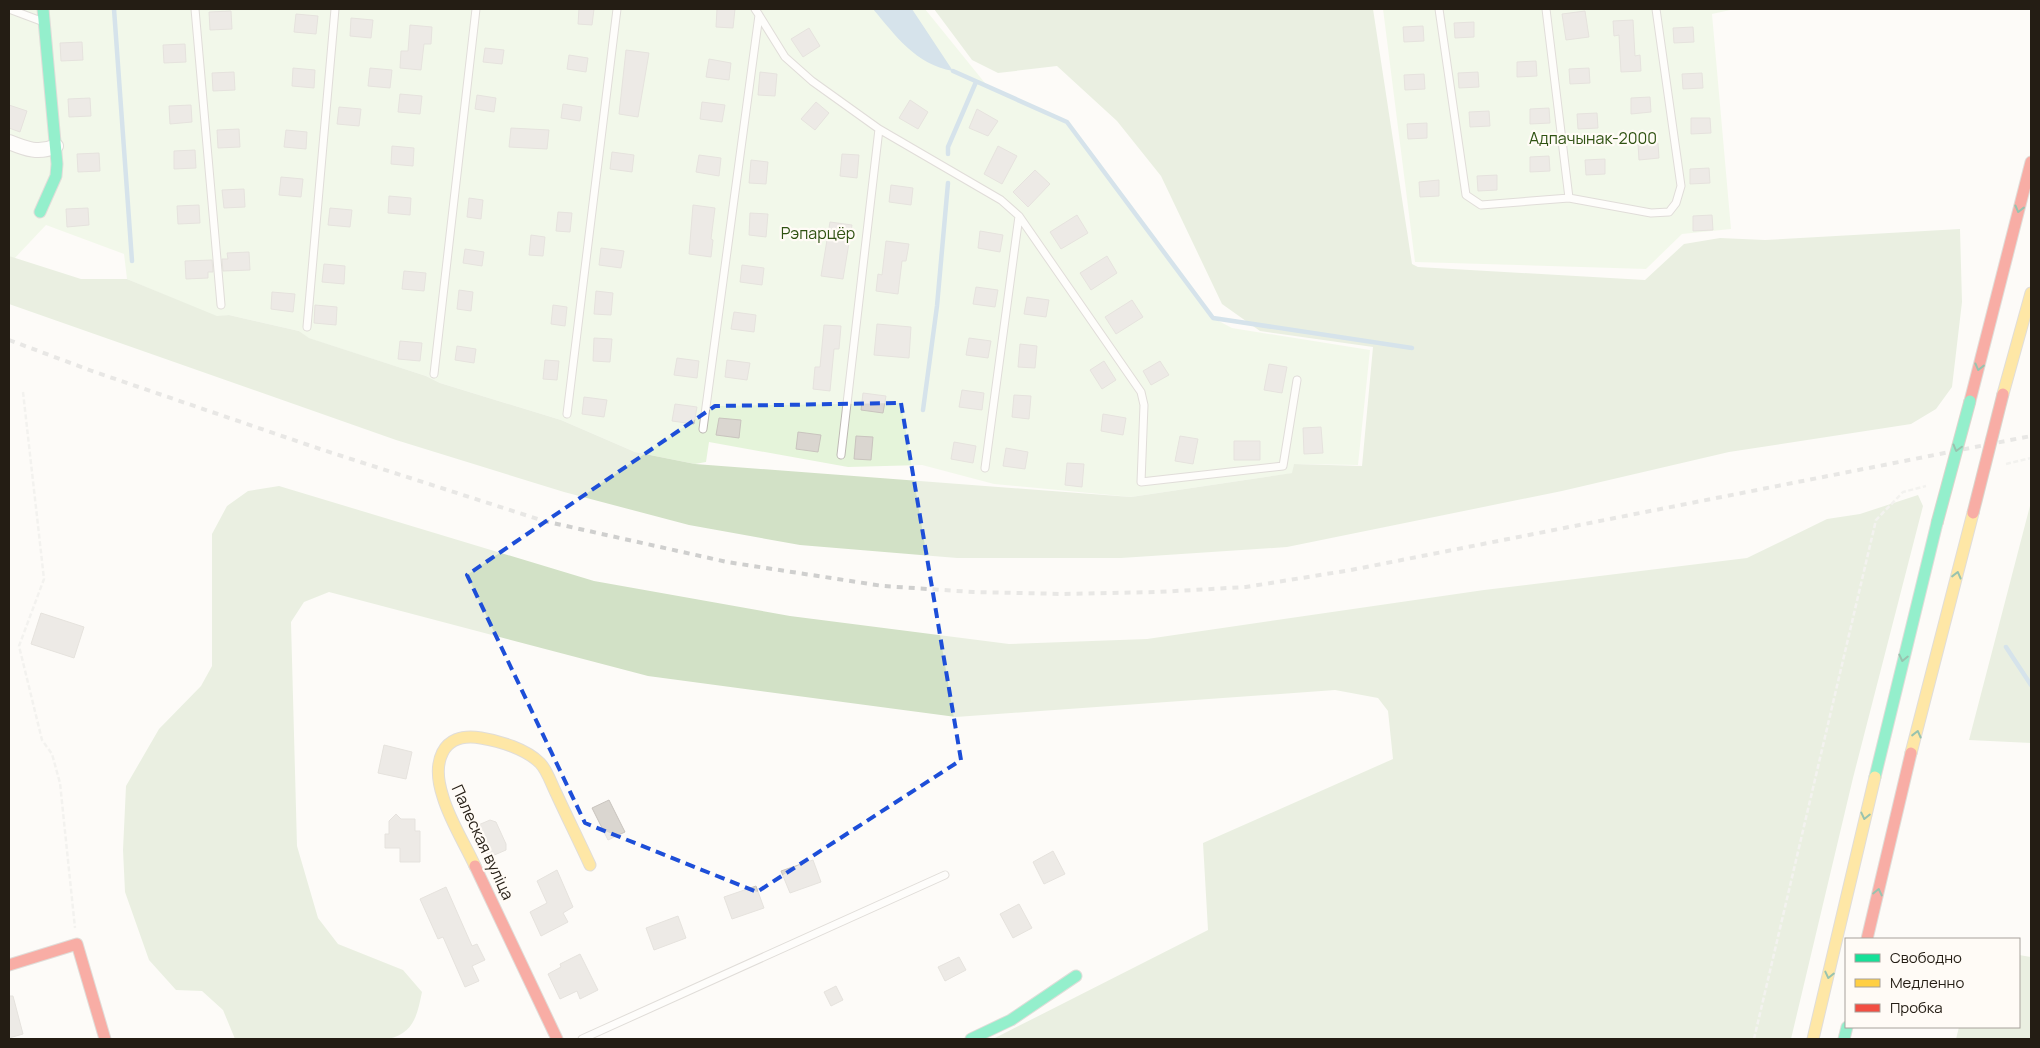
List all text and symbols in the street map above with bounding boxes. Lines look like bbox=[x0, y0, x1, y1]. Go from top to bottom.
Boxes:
park label: Адпачынак-2000 bbox=[1529, 127, 1657, 149]
one-way arrow bbox=[2014, 205, 2025, 214]
park label: Рэпарцёр bbox=[781, 222, 855, 244]
one-way arrow bbox=[1974, 362, 1985, 371]
one-way arrow bbox=[1953, 444, 1963, 452]
one-way arrow bbox=[1952, 571, 1962, 579]
one-way arrow bbox=[1898, 654, 1909, 663]
one-way arrow bbox=[1911, 730, 1921, 738]
street label: Палеская вуліца bbox=[447, 781, 519, 903]
one-way arrow bbox=[1860, 812, 1871, 821]
one-way arrow bbox=[1872, 887, 1883, 896]
legend bbox=[1845, 938, 2020, 1028]
text: Свободно bbox=[1890, 947, 1962, 968]
one-way arrow bbox=[1824, 970, 1835, 979]
text: Медленно bbox=[1890, 972, 1964, 993]
text: Пробка bbox=[1890, 997, 1943, 1018]

